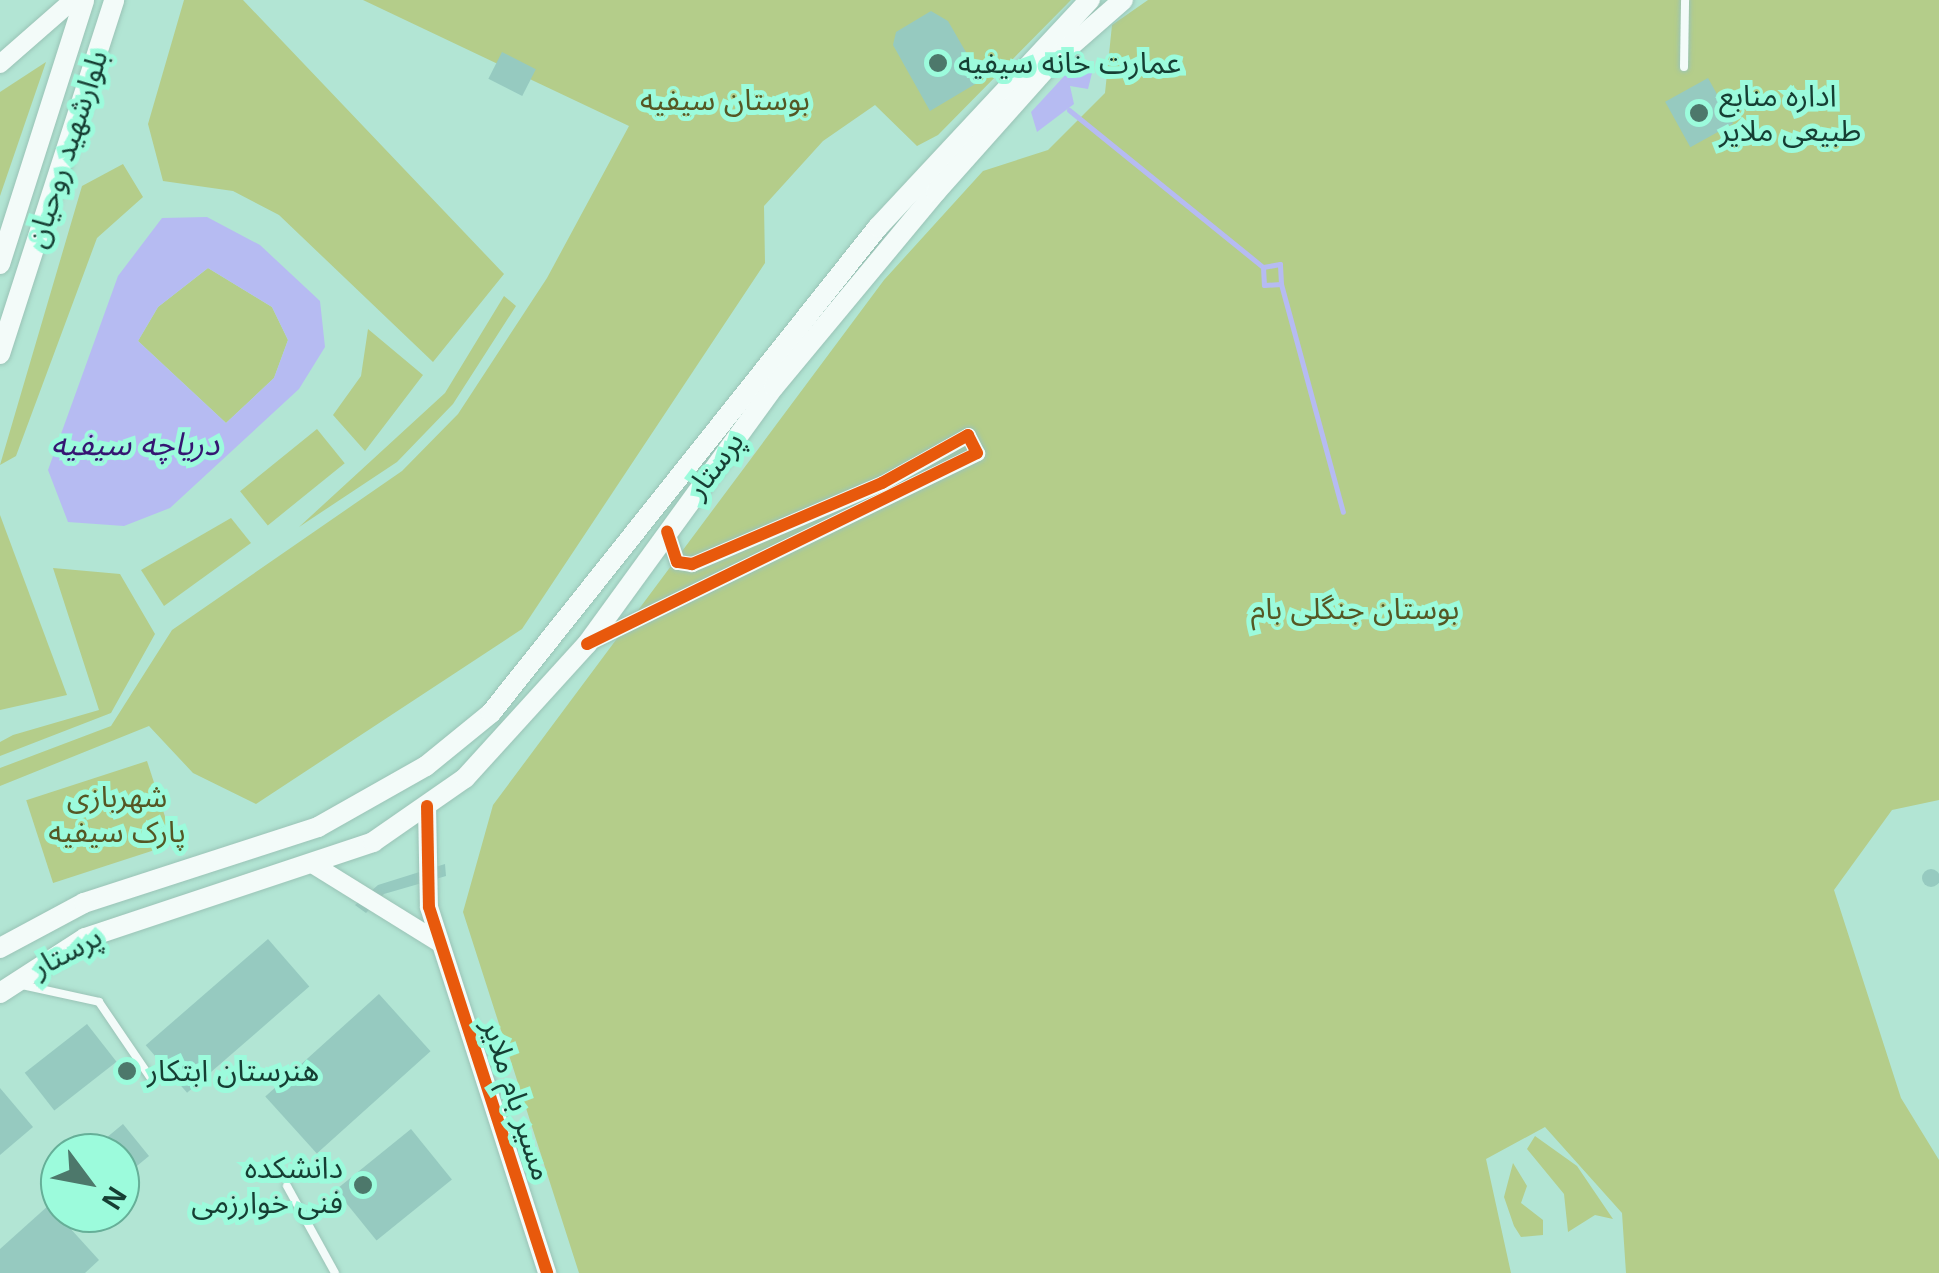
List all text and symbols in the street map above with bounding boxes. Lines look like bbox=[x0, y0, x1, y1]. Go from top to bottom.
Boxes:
place label: عمارت خانه سیفیه bbox=[958, 45, 1181, 81]
street label: بلوارشهید روحیان bbox=[18, 46, 116, 252]
marker: عمارت خانه سیفیه bbox=[927, 52, 949, 74]
place label: اداره منابع طبیعی ملایر bbox=[1719, 78, 1861, 148]
park label: بوستان سیفیه bbox=[640, 82, 810, 118]
marker: اداره منابع طبیعی ملایر bbox=[1688, 102, 1710, 124]
street label: پرستار bbox=[678, 424, 752, 506]
water label: دریاچه سیفیه bbox=[51, 425, 219, 463]
park label: بوستان جنگلی بام bbox=[1251, 591, 1459, 627]
park label: شهربازی پارک سیفیه bbox=[48, 779, 186, 850]
street label: پرستار bbox=[26, 919, 108, 985]
street label: مسیر بام ملایر bbox=[474, 1015, 560, 1185]
place label: هنرستان ابتکار bbox=[147, 1053, 319, 1089]
marker: هنرستان ابتکار bbox=[116, 1060, 138, 1082]
north arrow bbox=[40, 1133, 140, 1233]
place label: دانشکده فنی خوارزمی bbox=[191, 1150, 343, 1220]
marker: دانشکده فنی خوارزمی bbox=[352, 1174, 374, 1196]
text: N bbox=[96, 1181, 133, 1215]

